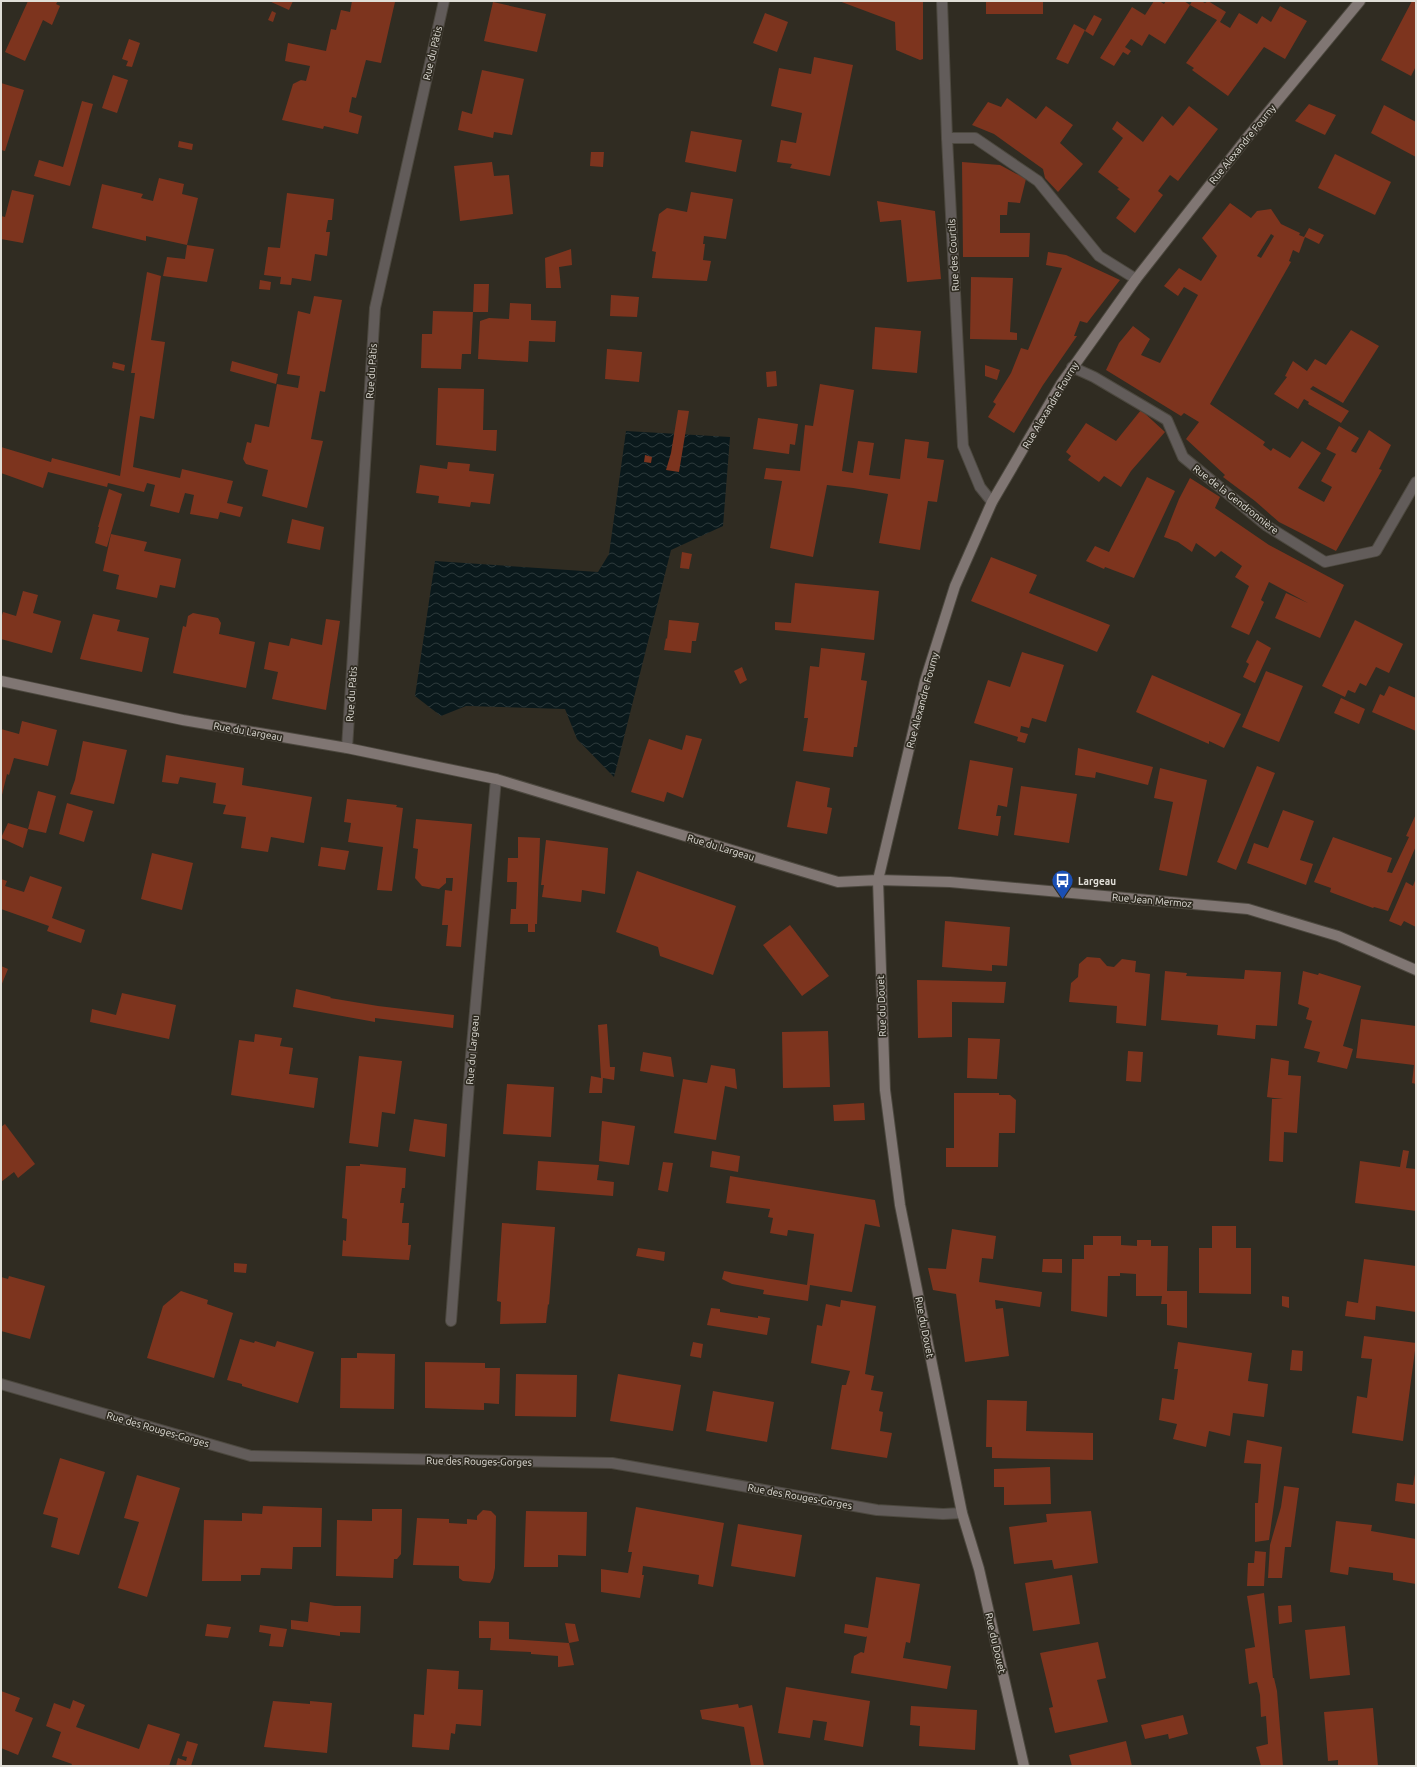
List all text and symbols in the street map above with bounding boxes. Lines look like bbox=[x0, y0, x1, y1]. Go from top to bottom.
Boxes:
street label: Rue du Pâtis bbox=[421, 25, 444, 81]
street label: Rue Alexandre Fourny bbox=[1207, 102, 1278, 186]
street label: Rue des Courtils bbox=[946, 218, 961, 291]
street label: Rue du Pâtis bbox=[364, 343, 379, 399]
street label: Rue Alexandre Fourny bbox=[1020, 360, 1081, 450]
street label: Rue de la Gendronnière bbox=[1191, 463, 1281, 536]
street label: Rue Alexandre Fourny bbox=[904, 651, 941, 749]
street label: Rue du Pâtis bbox=[344, 666, 359, 722]
street label: Rue du Largeau bbox=[213, 720, 283, 743]
street label: Rue du Largeau bbox=[686, 832, 756, 863]
bus stop icon: Largeau bbox=[1049, 868, 1075, 901]
place label: Largeau bbox=[1078, 876, 1116, 887]
street label: Rue Jean Mermoz bbox=[1111, 892, 1193, 910]
street label: Rue du Douet bbox=[875, 975, 888, 1037]
street label: Rue du Largeau bbox=[464, 1015, 481, 1085]
street label: Rue du Douet bbox=[913, 1296, 936, 1358]
street label: Rue des Rouges-Gorges bbox=[105, 1410, 210, 1449]
street label: Rue des Rouges-Gorges bbox=[426, 1455, 532, 1468]
street label: Rue des Rouges-Gorges bbox=[747, 1482, 853, 1511]
street label: Rue du Douet bbox=[983, 1612, 1008, 1674]

